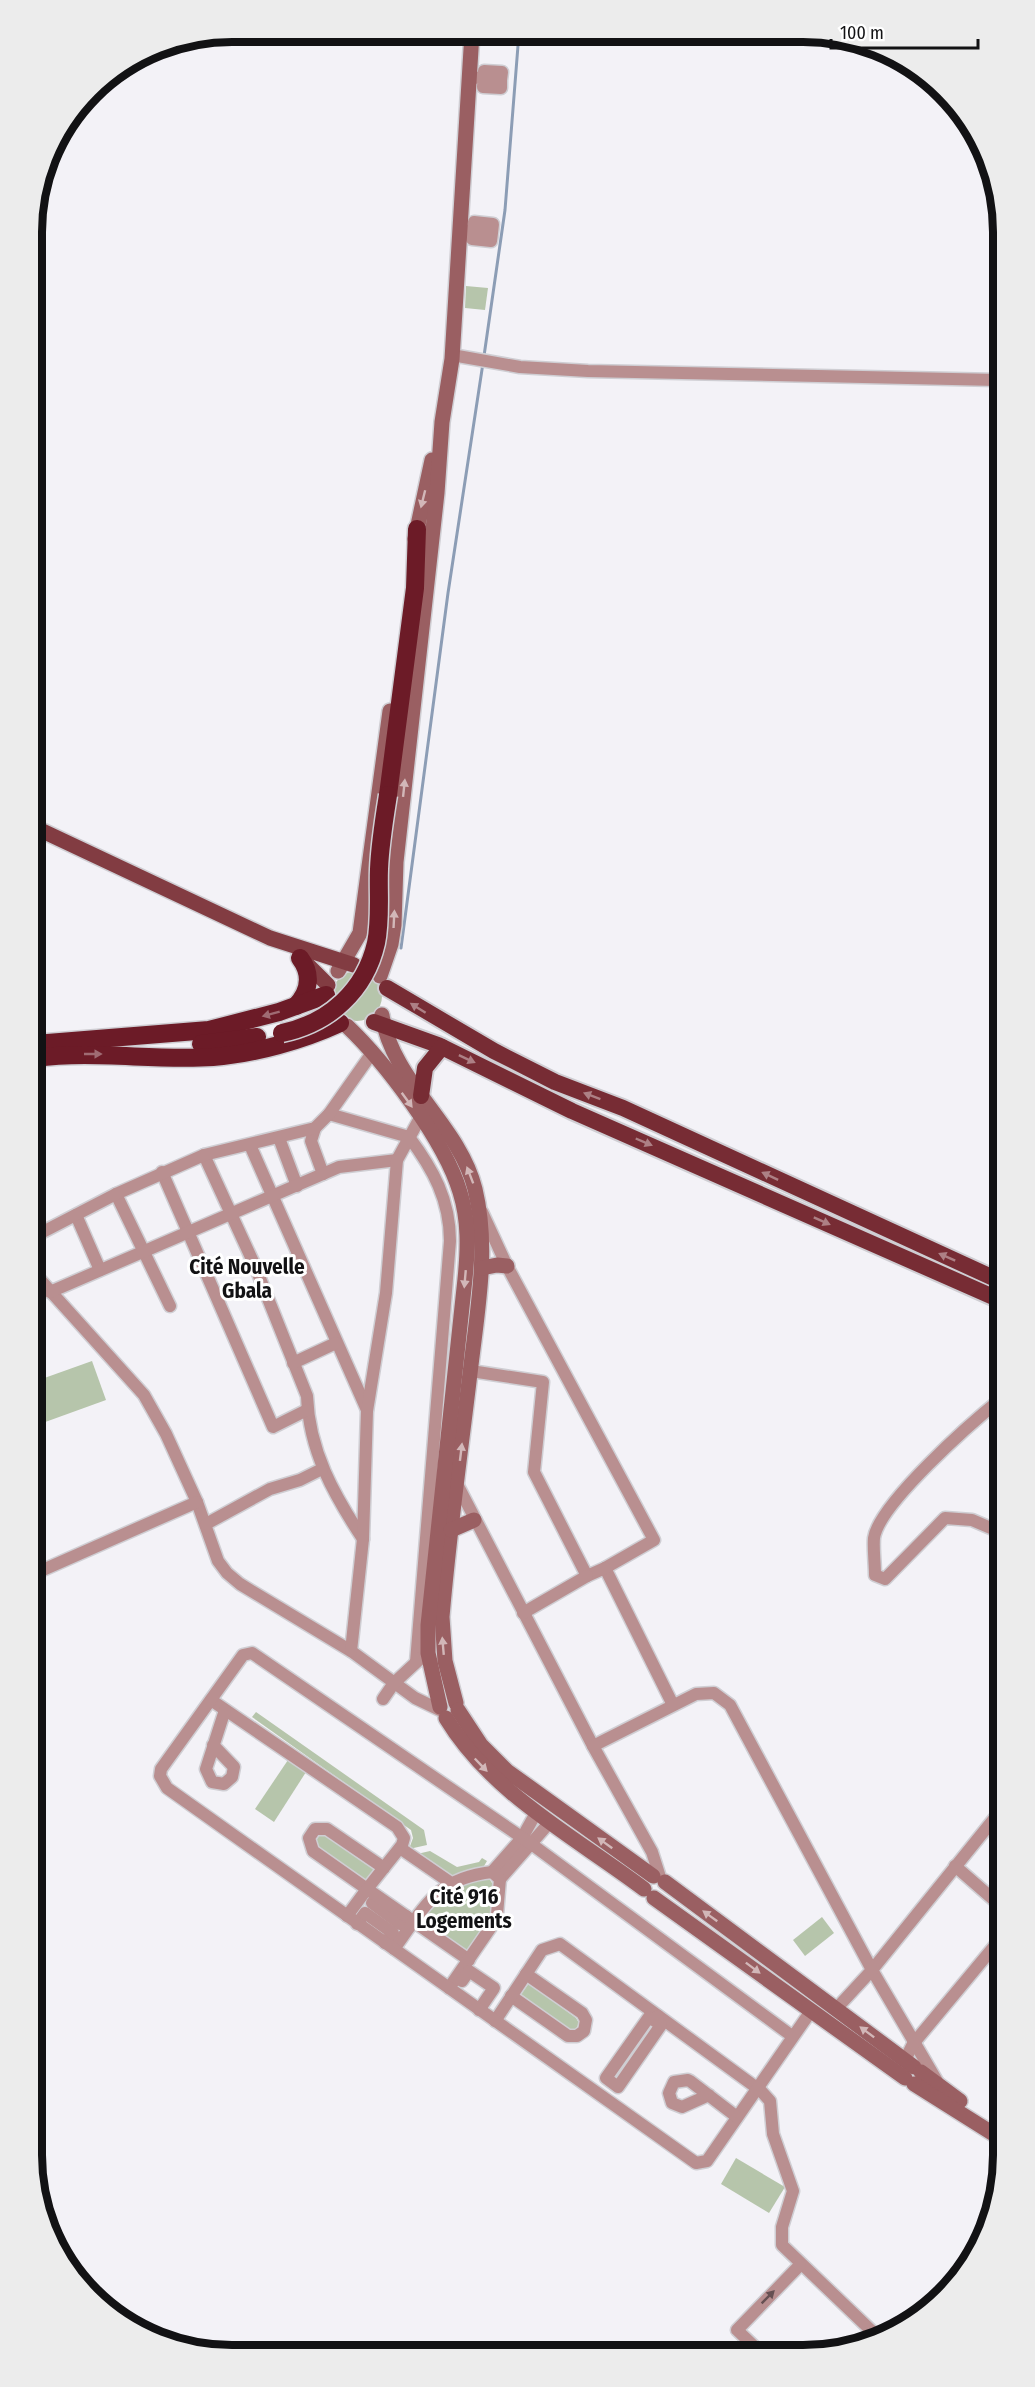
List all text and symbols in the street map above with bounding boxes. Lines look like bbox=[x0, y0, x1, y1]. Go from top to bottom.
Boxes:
scale bar bbox=[831, 12, 978, 50]
text: 100 m bbox=[840, 22, 884, 44]
one-way arrow bbox=[417, 490, 427, 508]
one-way arrow bbox=[400, 779, 409, 798]
one-way arrow bbox=[389, 910, 399, 929]
one-way arrow bbox=[410, 1003, 426, 1014]
one-way arrow bbox=[262, 1009, 280, 1019]
one-way arrow bbox=[83, 1049, 102, 1059]
one-way arrow bbox=[459, 1055, 476, 1064]
one-way arrow bbox=[401, 1091, 413, 1107]
one-way arrow bbox=[583, 1091, 601, 1100]
one-way arrow bbox=[635, 1137, 653, 1147]
one-way arrow bbox=[465, 1166, 475, 1184]
one-way arrow bbox=[761, 1171, 778, 1180]
one-way arrow bbox=[813, 1217, 830, 1226]
one-way arrow bbox=[938, 1253, 955, 1262]
district label: Cité Nouvelle Gbala bbox=[189, 1254, 305, 1304]
one-way arrow bbox=[460, 1270, 470, 1289]
one-way arrow bbox=[456, 1442, 466, 1461]
one-way arrow bbox=[439, 1636, 448, 1655]
one-way arrow bbox=[474, 1757, 488, 1772]
one-way arrow bbox=[597, 1837, 613, 1849]
district label: Cité 916 Logements bbox=[416, 1884, 512, 1934]
one-way arrow bbox=[702, 1910, 718, 1922]
one-way arrow bbox=[745, 1962, 761, 1975]
one-way arrow bbox=[859, 2026, 874, 2038]
one-way arrow bbox=[761, 2291, 775, 2305]

